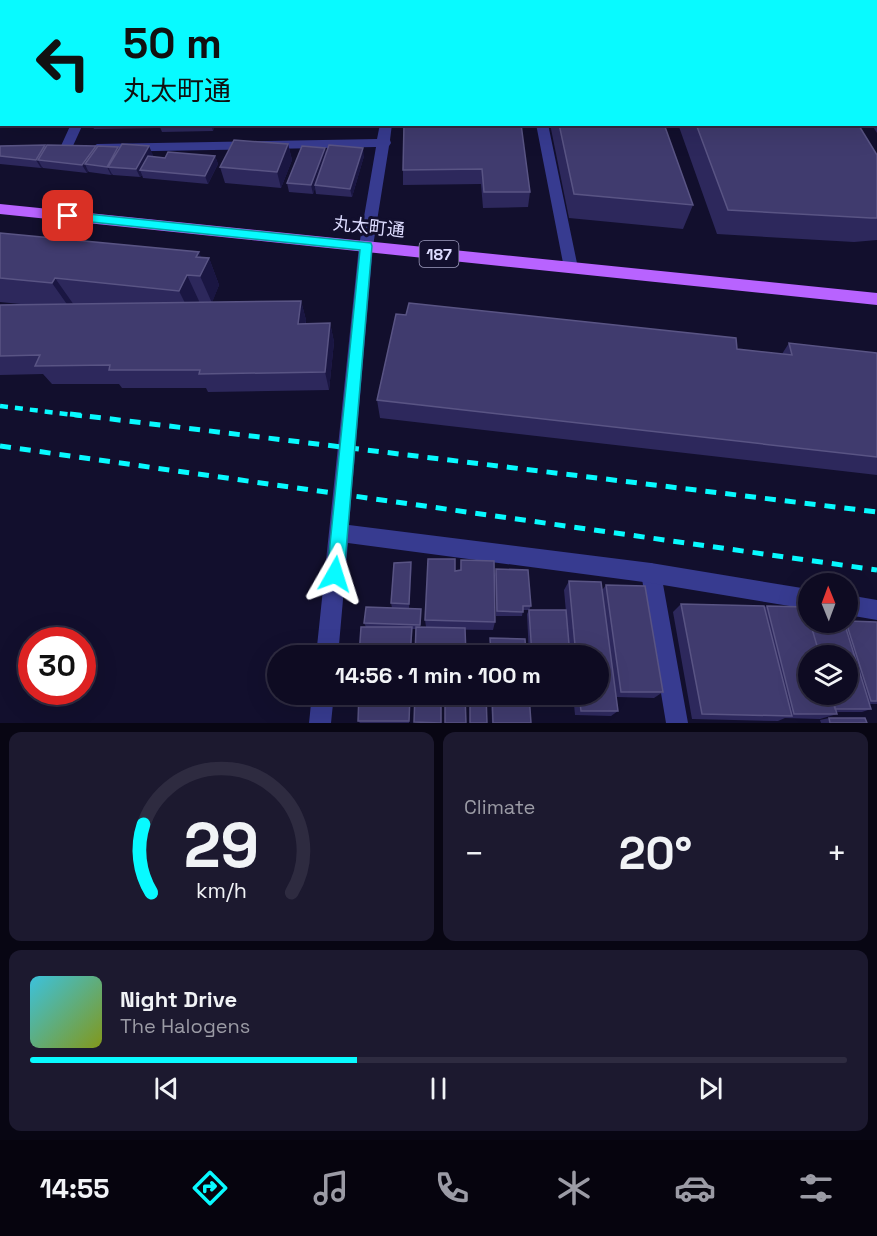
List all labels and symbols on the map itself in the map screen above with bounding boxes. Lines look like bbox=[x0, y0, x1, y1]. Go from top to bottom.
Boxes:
pin bbox=[42, 190, 93, 241]
street label: 丸太町通 bbox=[332, 211, 406, 242]
road number: 187 bbox=[420, 241, 458, 267]
position arrow bbox=[303, 542, 367, 606]
north arrow bbox=[798, 573, 858, 633]
speed limit sign: 30 bbox=[18, 627, 96, 705]

